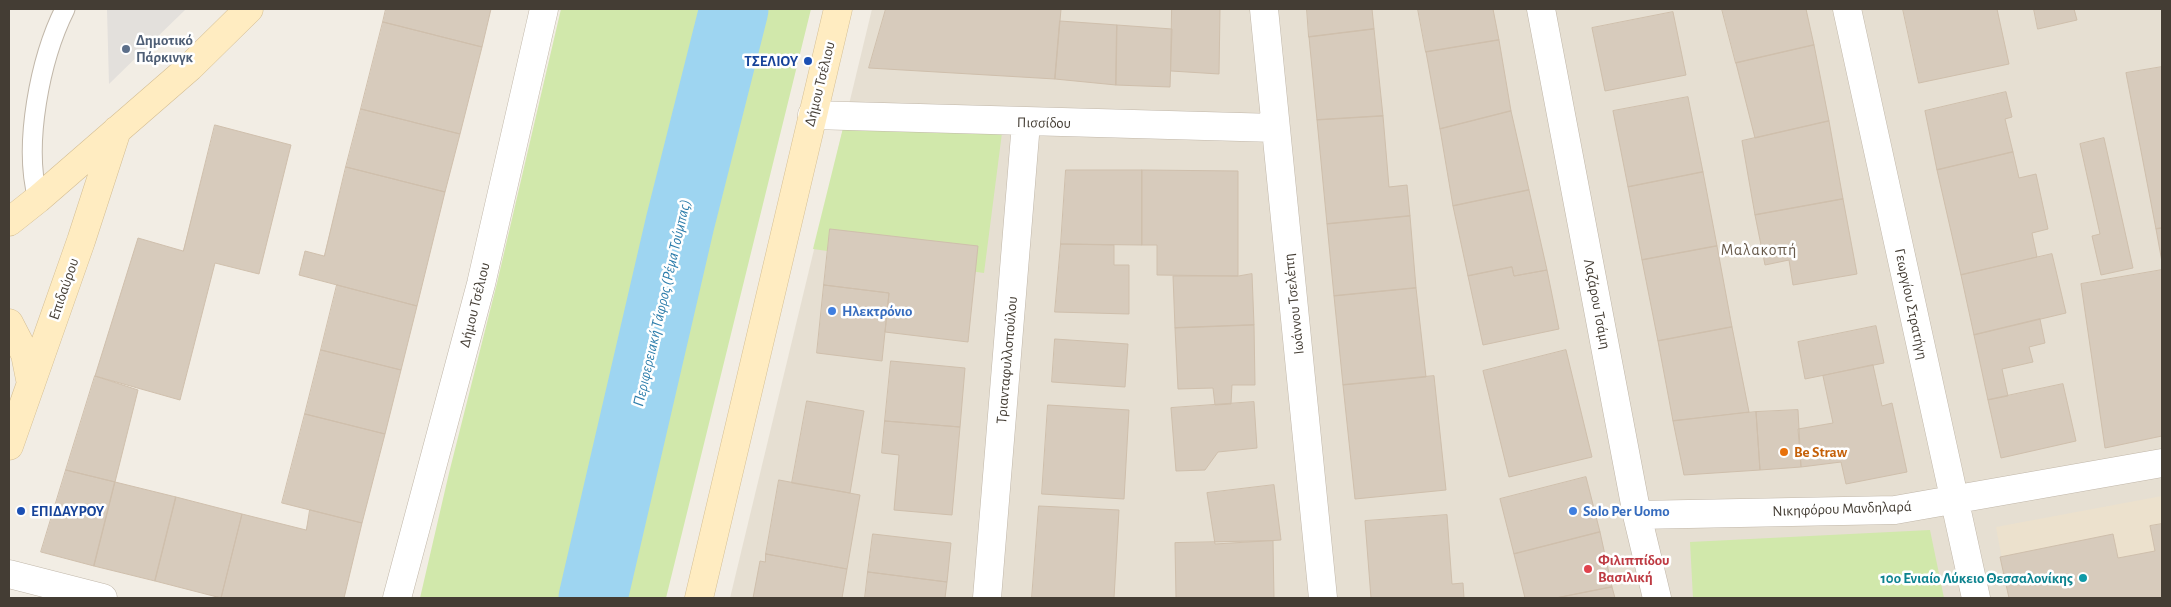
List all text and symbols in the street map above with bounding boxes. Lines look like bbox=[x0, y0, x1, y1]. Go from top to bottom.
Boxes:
place label: Δημοτικό Πάρκινγκ bbox=[136, 31, 193, 66]
street label: Δήμου Τσέλιου bbox=[801, 40, 839, 128]
marker: Δημοτικό Πάρκινγκ bbox=[120, 43, 132, 55]
place label: ΤΣΕΛΙΟΥ bbox=[744, 52, 798, 70]
marker: ΤΣΕΛΙΟΥ bbox=[802, 55, 814, 67]
street label: Πισσίδου bbox=[1017, 114, 1071, 132]
water label: Περιφερειακή Τάφρος (Ρέμα Τούμπας) bbox=[629, 198, 695, 408]
district label: Μαλακοπή bbox=[1720, 240, 1798, 260]
street label: Γεωργίου Στρατήγη bbox=[1890, 247, 1932, 361]
street label: Ιωάννου Τσελέπη bbox=[1280, 253, 1308, 355]
street label: Επιδαύρου bbox=[45, 256, 83, 322]
street label: Λαζάρου Τσάμη bbox=[1579, 257, 1615, 351]
street label: Δήμου Τσέλιου bbox=[456, 261, 494, 349]
street label: Τριανταφυλλοπούλου bbox=[992, 295, 1022, 425]
place label: Ηλεκτρόνιο bbox=[842, 302, 912, 320]
marker: Ηλεκτρόνιο bbox=[826, 305, 838, 317]
place label: Be Straw bbox=[1794, 443, 1847, 461]
marker: Be Straw bbox=[1778, 446, 1790, 458]
street label: Νικηφόρου Μανδηλαρά bbox=[1772, 498, 1912, 520]
place label: ΕΠΙΔΑΥΡΟΥ bbox=[31, 502, 104, 520]
place label: Solo Per Uomo bbox=[1583, 502, 1670, 520]
marker: ΕΠΙΔΑΥΡΟΥ bbox=[15, 505, 27, 517]
marker: Solo Per Uomo bbox=[1567, 505, 1579, 517]
place label: Φιλιππίδου Βασιλική bbox=[1598, 551, 1670, 586]
marker: Φιλιππίδου Βασιλική bbox=[1582, 563, 1594, 575]
place label: 10ο Ενιαίο Λύκειο Θεσσαλονίκης bbox=[1880, 569, 2073, 587]
marker: 10ο Ενιαίο Λύκειο Θεσσαλονίκης bbox=[2077, 572, 2089, 584]

